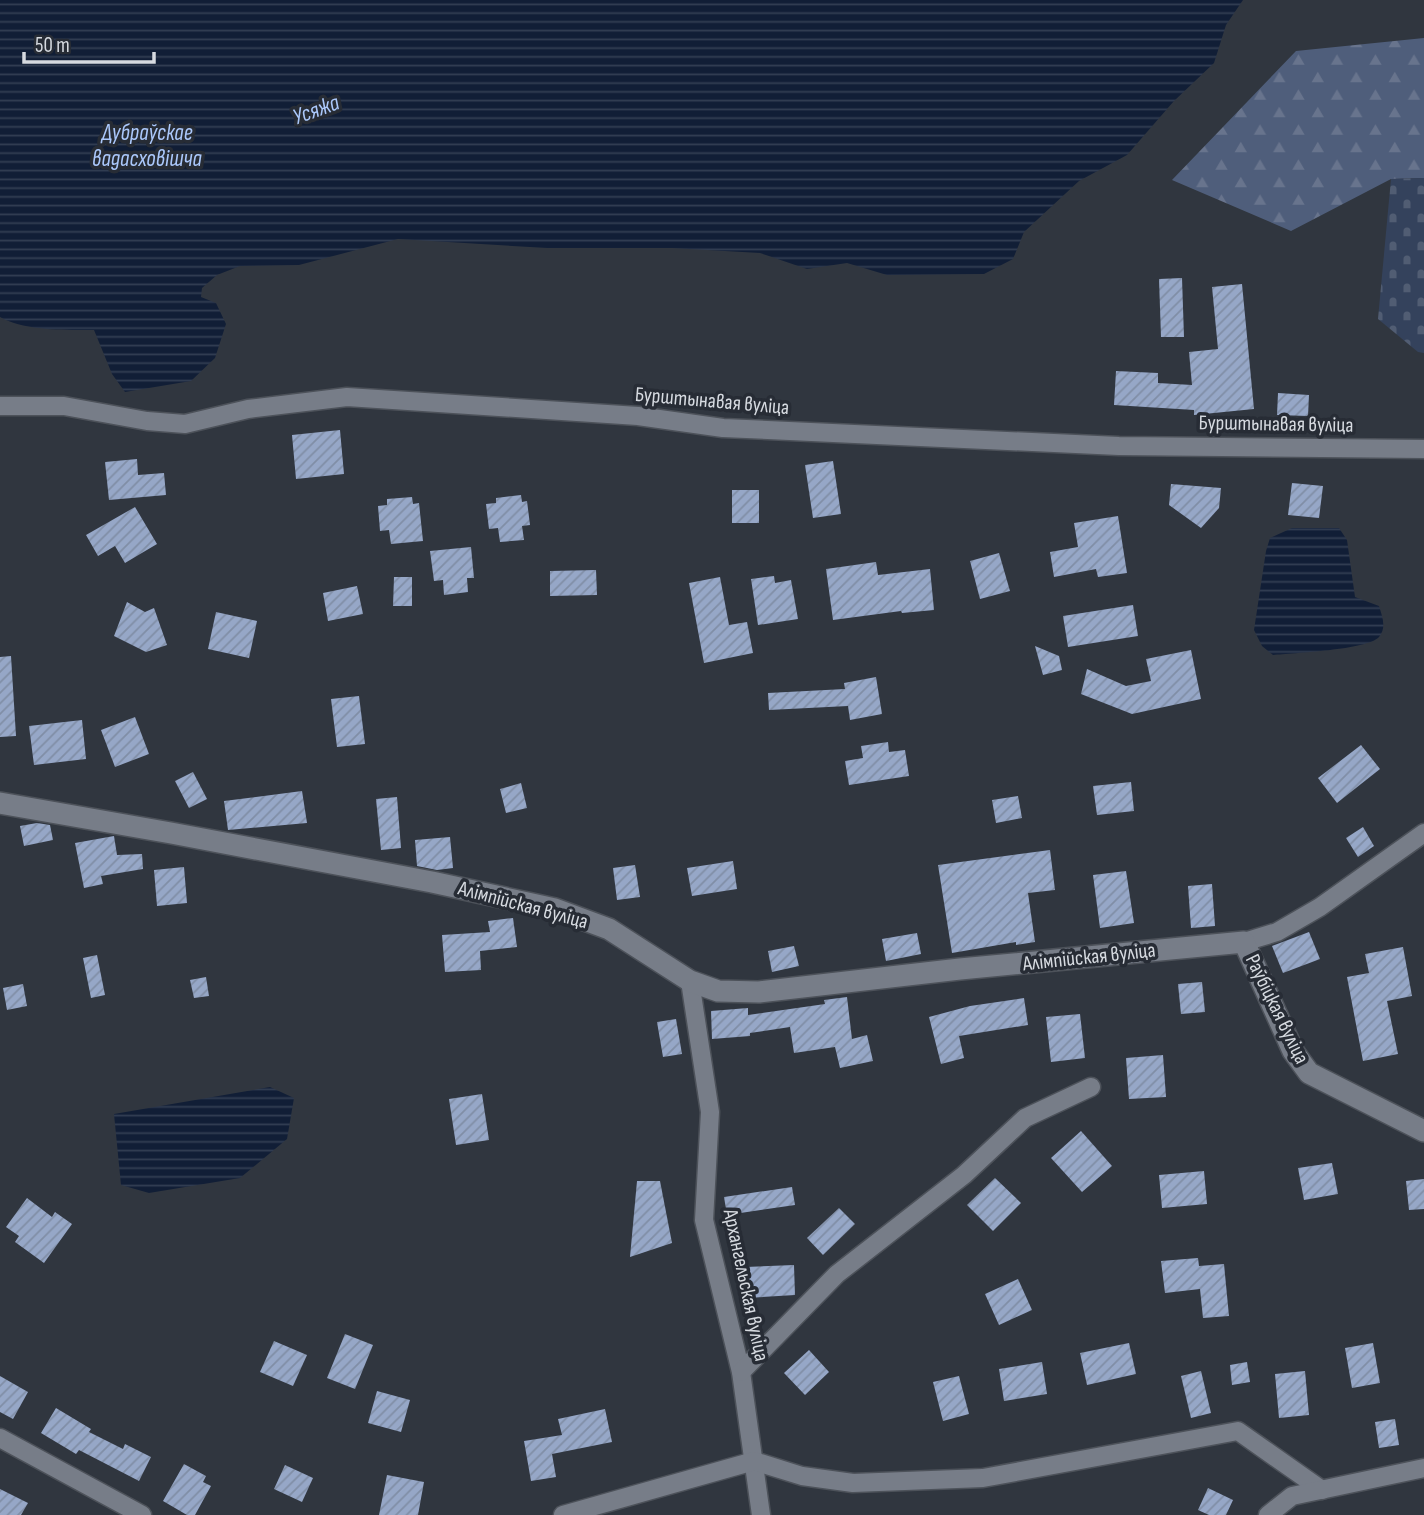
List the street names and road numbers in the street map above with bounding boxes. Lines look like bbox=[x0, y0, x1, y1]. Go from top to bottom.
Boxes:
street label: Бурштынавая вуліца bbox=[634, 382, 790, 420]
street label: Бурштынавая вуліца bbox=[1198, 410, 1354, 438]
street label: Алімпійская вуліца bbox=[454, 875, 591, 934]
street label: Алімпійская вуліца bbox=[1020, 938, 1157, 977]
street label: Раўбіцкая вуліца bbox=[1240, 950, 1314, 1068]
street label: Архангельская вуліца bbox=[717, 1206, 774, 1363]

